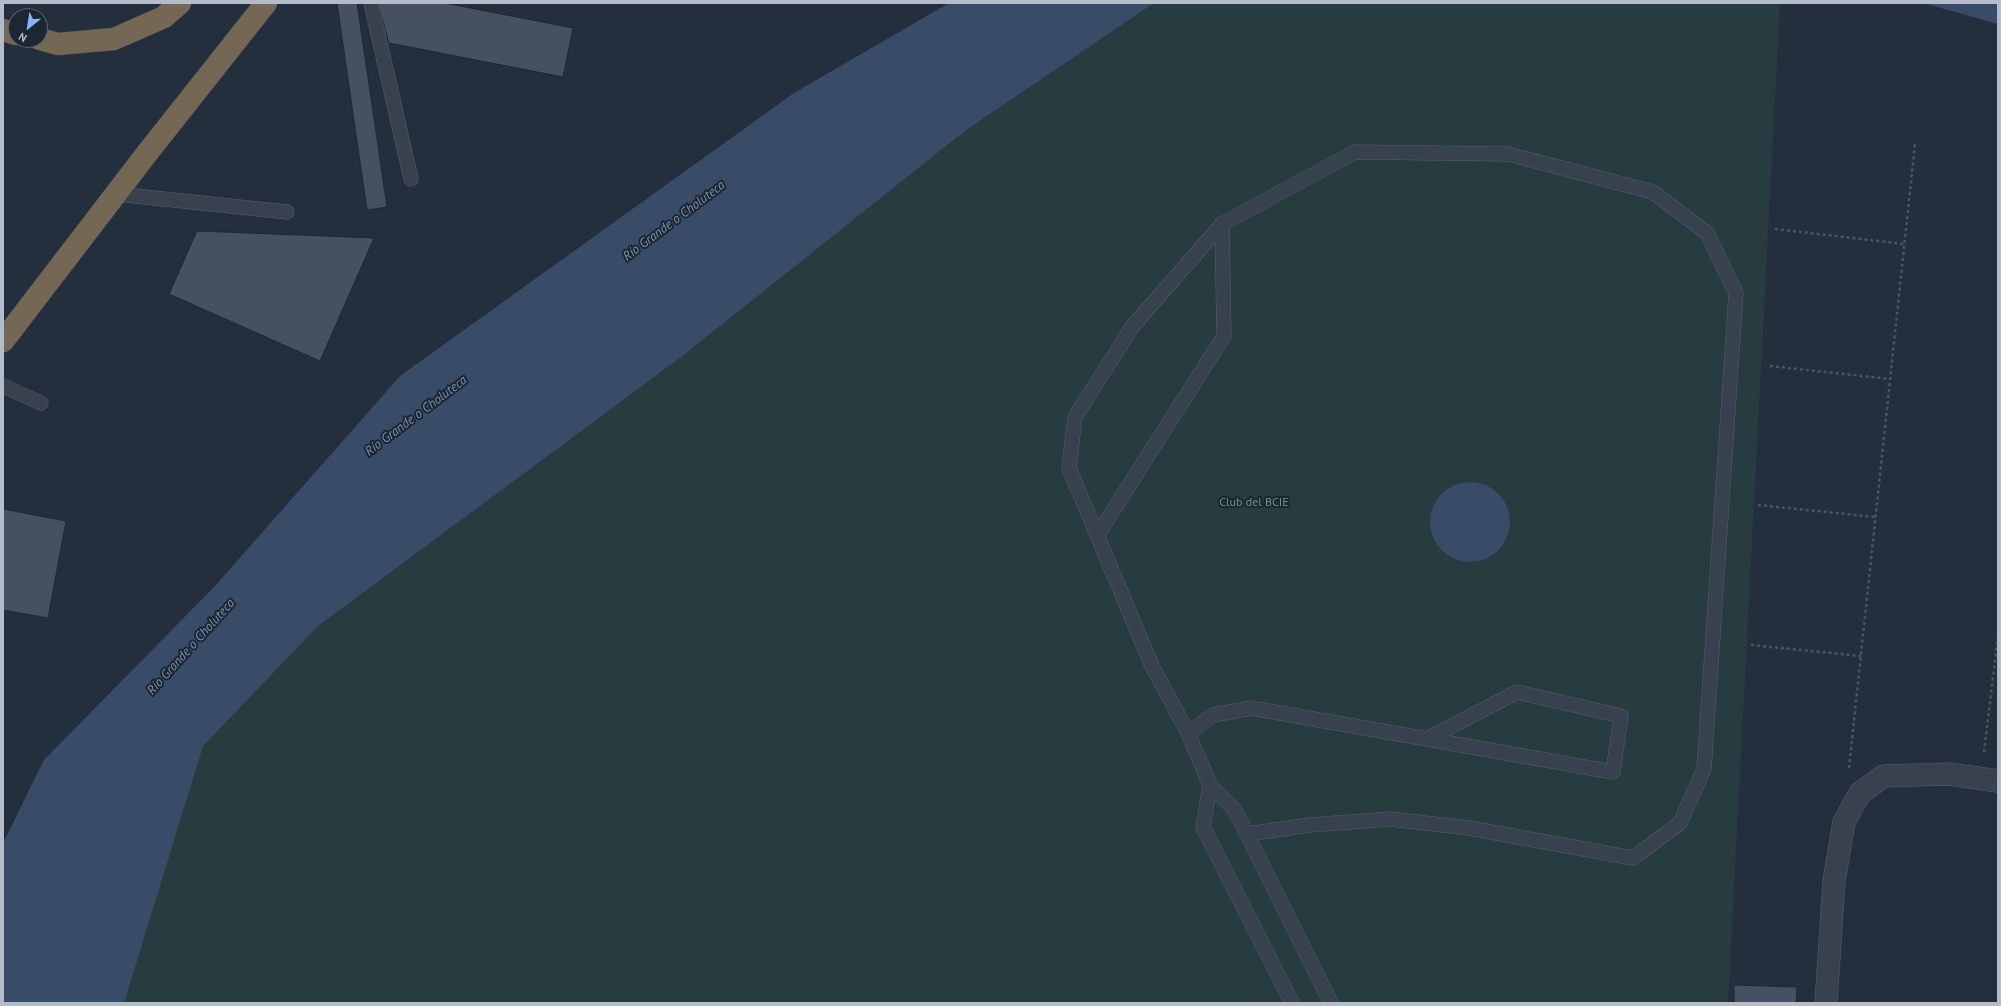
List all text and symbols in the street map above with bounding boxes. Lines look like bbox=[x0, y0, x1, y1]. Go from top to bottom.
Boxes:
north arrow bbox=[8, 8, 48, 48]
text: N bbox=[16, 30, 29, 45]
water label: Río Grande o Choluteca bbox=[620, 178, 728, 264]
water label: Río Grande o Choluteca bbox=[362, 373, 470, 459]
park label: Club del BCIE bbox=[1219, 496, 1289, 510]
water label: Río Grande o Choluteca bbox=[144, 596, 238, 698]

